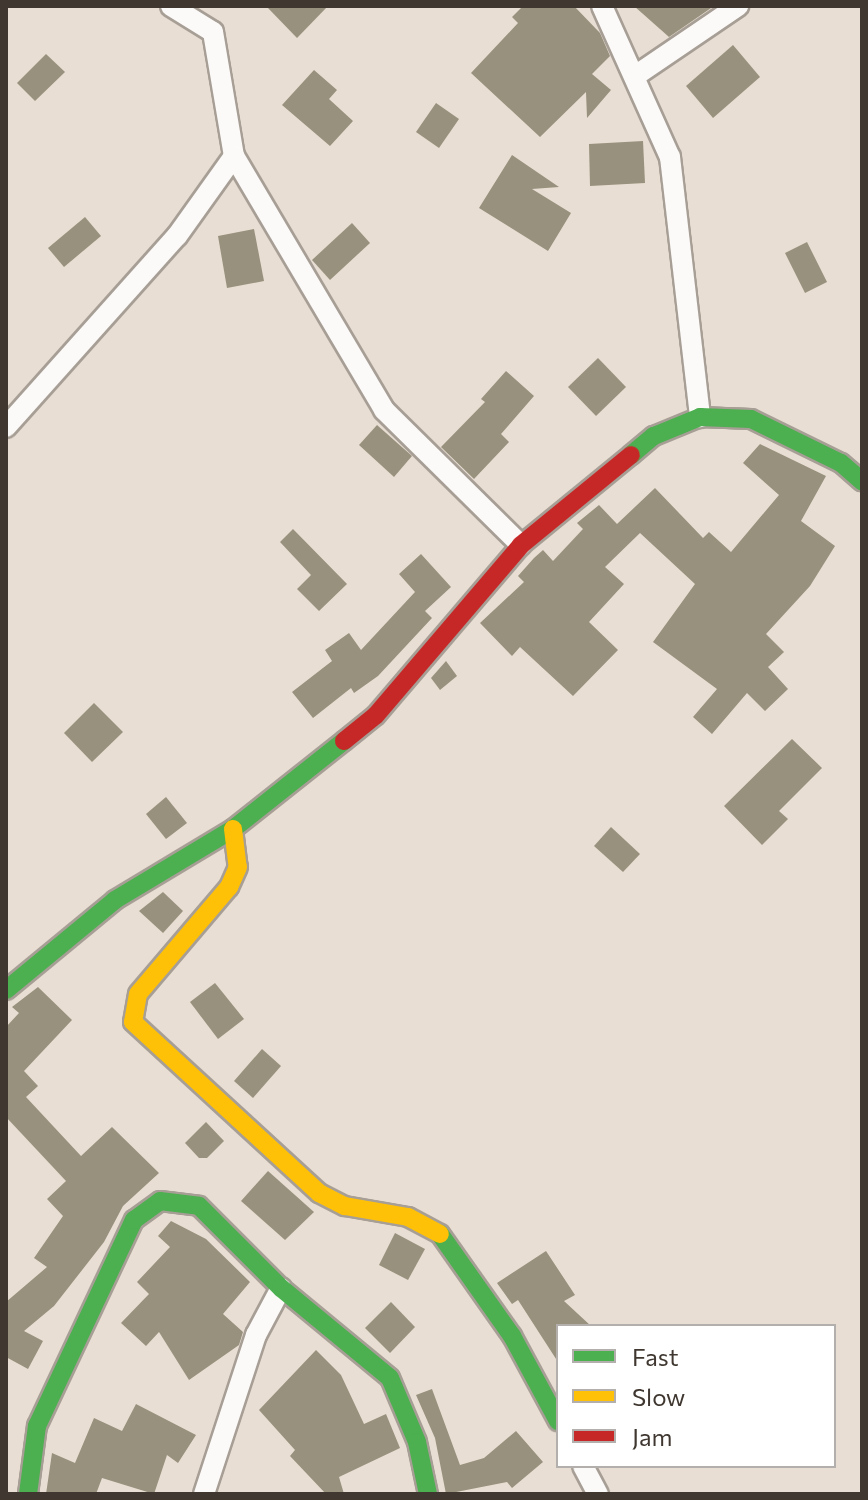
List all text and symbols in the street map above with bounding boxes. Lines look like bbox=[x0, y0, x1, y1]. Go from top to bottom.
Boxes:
legend bbox=[556, 1324, 836, 1468]
text: Fast bbox=[632, 1342, 679, 1371]
text: Slow bbox=[632, 1382, 685, 1411]
text: Jam bbox=[632, 1422, 672, 1451]

